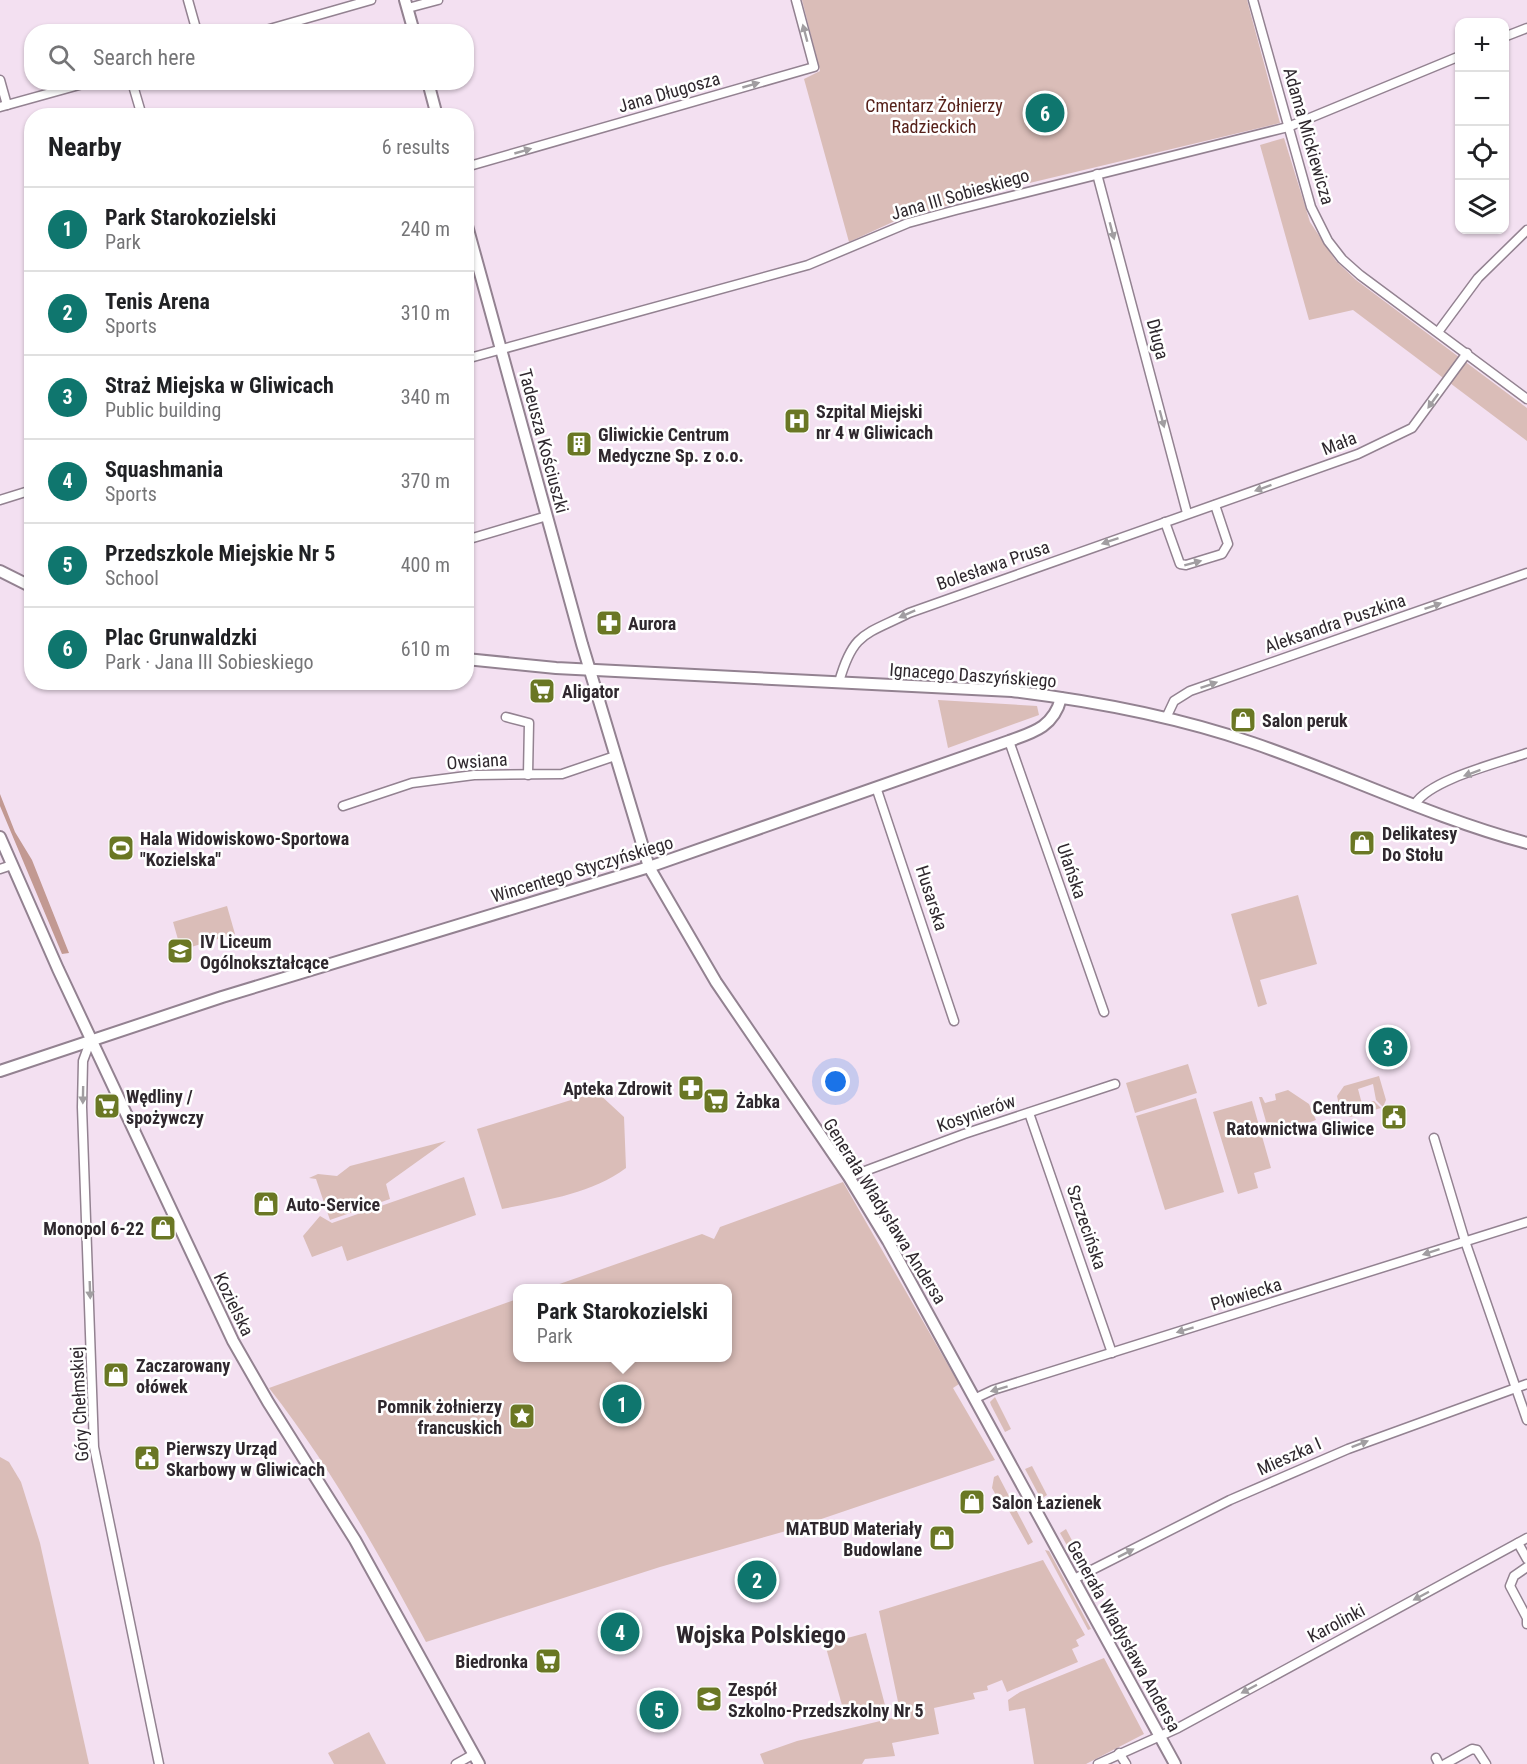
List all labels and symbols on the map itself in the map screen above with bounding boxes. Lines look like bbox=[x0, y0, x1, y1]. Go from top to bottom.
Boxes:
one-way arrow bbox=[800, 24, 809, 42]
street label: Adama Mickiewicza bbox=[1279, 65, 1339, 207]
street label: Jana Długosza bbox=[616, 67, 722, 117]
one-way arrow bbox=[742, 80, 760, 89]
pin: 6 bbox=[1026, 90, 1064, 136]
park label: Cmentarz Żołnierzy Radzieckich bbox=[865, 95, 1003, 137]
one-way arrow bbox=[514, 146, 532, 155]
street label: Jana III Sobieskiego bbox=[888, 164, 1032, 224]
one-way arrow bbox=[1108, 222, 1117, 240]
street label: Długa bbox=[1143, 316, 1173, 362]
street label: Tadeusza Kościuszki bbox=[515, 367, 573, 515]
one-way arrow bbox=[1428, 394, 1440, 409]
place label: Szpital Miejski nr 4 w Gliwicach bbox=[816, 401, 933, 443]
hospital icon: Szpital Miejski nr 4 w Gliwicach bbox=[782, 406, 812, 436]
one-way arrow bbox=[1158, 410, 1167, 428]
place label: Gliwickie Centrum Medyczne Sp. z o.o. bbox=[598, 424, 744, 466]
street label: Mała bbox=[1319, 427, 1359, 459]
building icon: Gliwickie Centrum Medyczne Sp. z o.o. bbox=[564, 429, 594, 459]
one-way arrow bbox=[1254, 483, 1272, 493]
street label: Bolesława Prusa bbox=[934, 536, 1052, 594]
one-way arrow bbox=[1101, 537, 1119, 547]
one-way arrow bbox=[1184, 557, 1202, 567]
street label: Aleksandra Puszkina bbox=[1262, 589, 1408, 657]
one-way arrow bbox=[1424, 601, 1442, 611]
pharmacy icon: Aurora bbox=[594, 608, 624, 638]
one-way arrow bbox=[898, 610, 916, 620]
place label: Aurora bbox=[628, 613, 676, 634]
street label: Ignacego Daszyńskiego bbox=[889, 659, 1057, 691]
supermarket icon: Aligator bbox=[527, 676, 557, 706]
one-way arrow bbox=[1200, 679, 1218, 689]
place label: Aligator bbox=[562, 681, 620, 702]
shop icon: Salon peruk bbox=[1228, 705, 1258, 735]
place label: Salon peruk bbox=[1262, 710, 1348, 731]
street label: Owsiana bbox=[446, 748, 508, 774]
one-way arrow bbox=[1463, 769, 1481, 779]
place label: Delikatesy Do Stołu bbox=[1382, 823, 1457, 865]
place label: Hala Widowiskowo-Sportowa "Kozielska" bbox=[140, 828, 349, 870]
shop icon: Delikatesy Do Stołu bbox=[1347, 828, 1377, 858]
street label: Wincentego Styczyńskiego bbox=[488, 831, 676, 907]
sports icon: Hala Widowiskowo-Sportowa "Kozielska" bbox=[106, 833, 136, 863]
street label: Ułańska bbox=[1053, 841, 1091, 901]
street label: Husarska bbox=[912, 863, 952, 933]
place label: IV Liceum Ogólnokształcące bbox=[200, 931, 329, 973]
school or university icon: IV Liceum Ogólnokształcące bbox=[165, 936, 195, 966]
pin: 3 bbox=[1368, 1024, 1408, 1070]
your location bbox=[821, 1067, 850, 1096]
pharmacy icon: Apteka Zdrowit bbox=[676, 1073, 706, 1103]
place label: Apteka Zdrowit bbox=[563, 1078, 672, 1099]
one-way arrow bbox=[78, 1086, 87, 1105]
place label: Wędliny / spożywczy bbox=[126, 1086, 204, 1128]
supermarket icon: Żabka bbox=[701, 1086, 731, 1116]
street label: Kosynierów bbox=[934, 1090, 1018, 1136]
supermarket icon: Wędliny / spożywczy bbox=[92, 1091, 122, 1121]
place label: Żabka bbox=[736, 1091, 780, 1112]
place label: Centrum Ratownictwa Gliwice bbox=[1226, 1097, 1374, 1139]
public building icon: Centrum Ratownictwa Gliwice bbox=[1379, 1102, 1409, 1132]
street label: Generała Władysława Andersa bbox=[819, 1114, 951, 1308]
street label: Szczecińska bbox=[1063, 1182, 1111, 1272]
shop icon: Auto-Service bbox=[251, 1189, 281, 1219]
place label: Auto-Service bbox=[286, 1194, 381, 1215]
shop icon: Monopol 6-22 bbox=[148, 1213, 178, 1243]
place label: Monopol 6-22 bbox=[43, 1218, 144, 1239]
one-way arrow bbox=[1422, 1248, 1440, 1258]
street label: Kozielska bbox=[210, 1269, 258, 1339]
street label: Płowiecka bbox=[1208, 1273, 1284, 1315]
one-way arrow bbox=[86, 1281, 95, 1300]
one-way arrow bbox=[1176, 1326, 1194, 1335]
street label: Góry Chełmskiej bbox=[65, 1346, 93, 1462]
place label: Zaczarowany ołówek bbox=[136, 1355, 230, 1397]
shop icon: Zaczarowany ołówek bbox=[101, 1360, 131, 1390]
pin: 1 bbox=[602, 1382, 642, 1426]
one-way arrow bbox=[990, 1385, 1008, 1394]
place label: Pomnik żołnierzy francuskich bbox=[377, 1396, 502, 1438]
place icon: Pomnik żołnierzy francuskich bbox=[507, 1401, 537, 1431]
street label: Mieszka I bbox=[1254, 1433, 1324, 1479]
place label: Pierwszy Urząd Skarbowy w Gliwicach bbox=[166, 1438, 325, 1480]
one-way arrow bbox=[1351, 1439, 1369, 1448]
public building icon: Pierwszy Urząd Skarbowy w Gliwicach bbox=[132, 1443, 162, 1473]
shop icon: Salon Łazienek bbox=[957, 1487, 987, 1517]
place label: Salon Łazienek bbox=[992, 1492, 1102, 1513]
place label: MATBUD Materiały Budowlane bbox=[786, 1518, 922, 1560]
shop icon: MATBUD Materiały Budowlane bbox=[927, 1523, 957, 1553]
street label: Generała Władysława Andersa bbox=[1063, 1537, 1185, 1735]
one-way arrow bbox=[1118, 1548, 1135, 1558]
pin: 2 bbox=[738, 1558, 777, 1602]
one-way arrow bbox=[1412, 1591, 1429, 1601]
street label: Karolinki bbox=[1304, 1599, 1368, 1647]
pin: 4 bbox=[600, 1610, 640, 1654]
district label: Wojska Polskiego bbox=[676, 1621, 846, 1649]
supermarket icon: Biedronka bbox=[533, 1646, 563, 1676]
place label: Biedronka bbox=[455, 1651, 528, 1672]
place label: Zespół Szkolno-Przedszkolny Nr 5 bbox=[728, 1679, 924, 1721]
school or university icon: Zespół Szkolno-Przedszkolny Nr 5 bbox=[694, 1684, 724, 1714]
one-way arrow bbox=[1241, 1684, 1258, 1694]
pin: 5 bbox=[640, 1688, 678, 1732]

